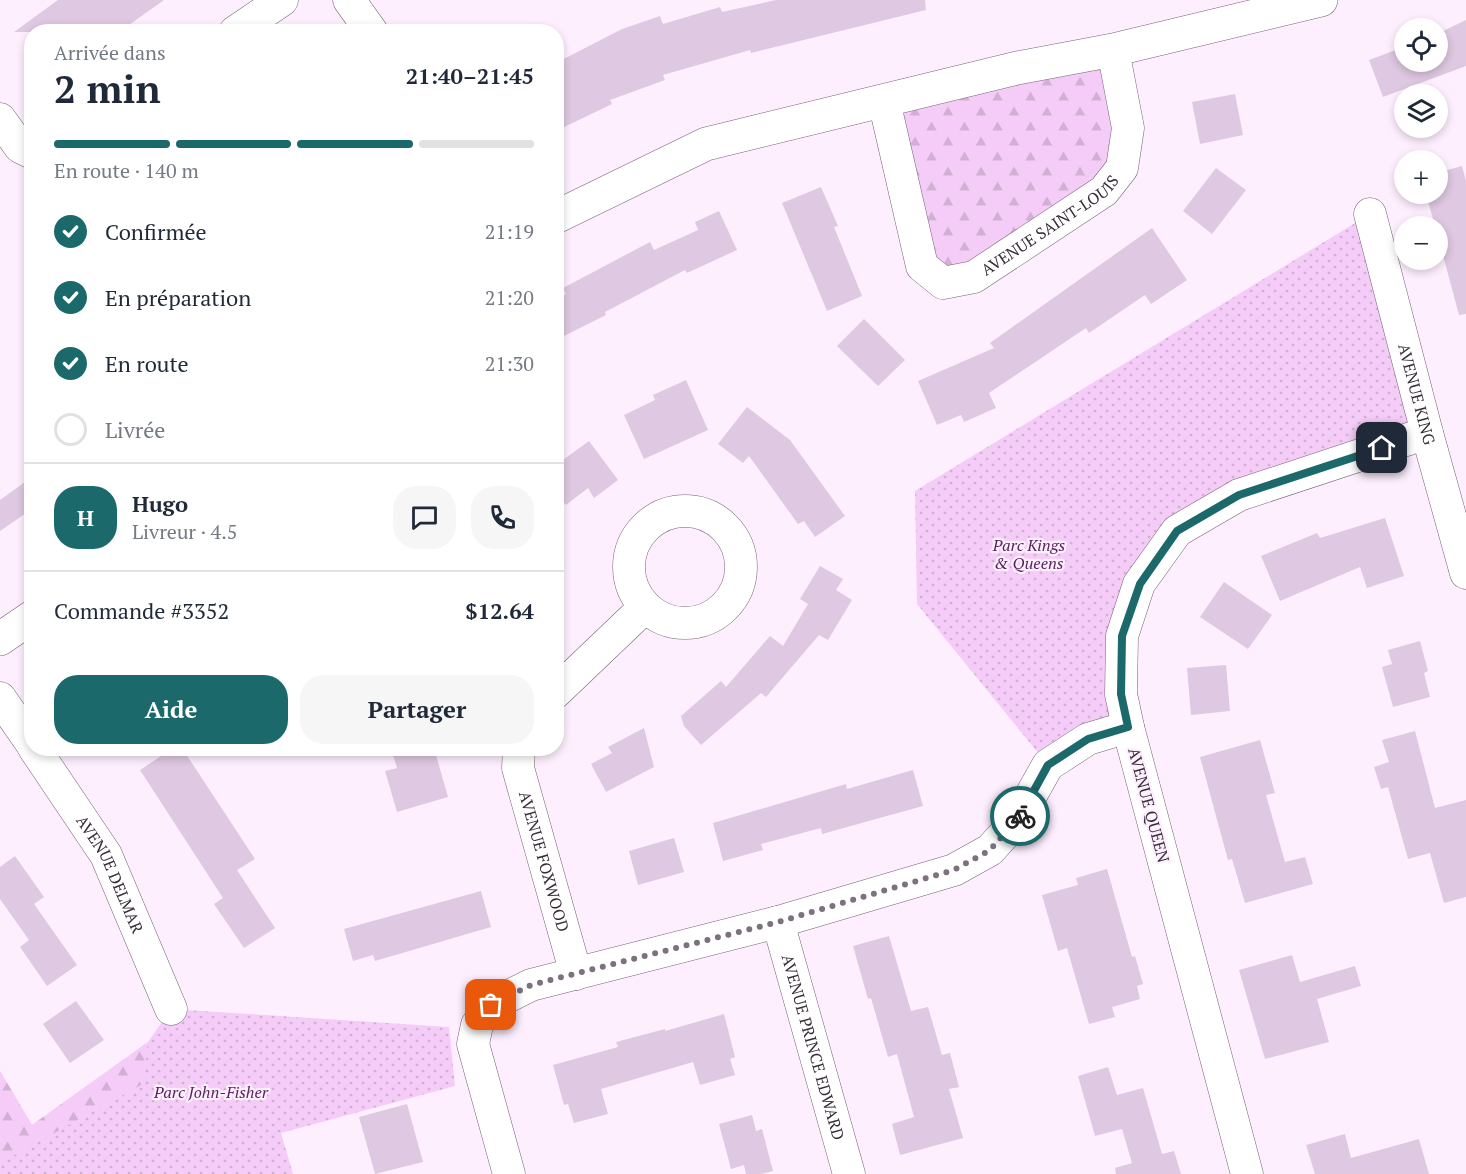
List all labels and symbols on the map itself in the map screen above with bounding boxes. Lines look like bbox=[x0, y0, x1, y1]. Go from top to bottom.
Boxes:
street label: AVENUE SAINT-LOUIS bbox=[977, 170, 1124, 280]
street label: AVENUE KING bbox=[1393, 341, 1441, 447]
pin bbox=[1356, 422, 1407, 473]
park label: Parc Kings & Queens bbox=[992, 534, 1065, 574]
street label: AVENUE QUEEN bbox=[1123, 745, 1175, 865]
courier bbox=[990, 786, 1050, 846]
street label: AVENUE FOXWOOD bbox=[514, 788, 575, 934]
street label: AVENUE DELMAR bbox=[71, 811, 149, 937]
street label: AVENUE PRINCE EDWARD bbox=[777, 952, 850, 1142]
pin bbox=[465, 979, 516, 1030]
park label: Parc John-Fisher bbox=[153, 1081, 269, 1103]

